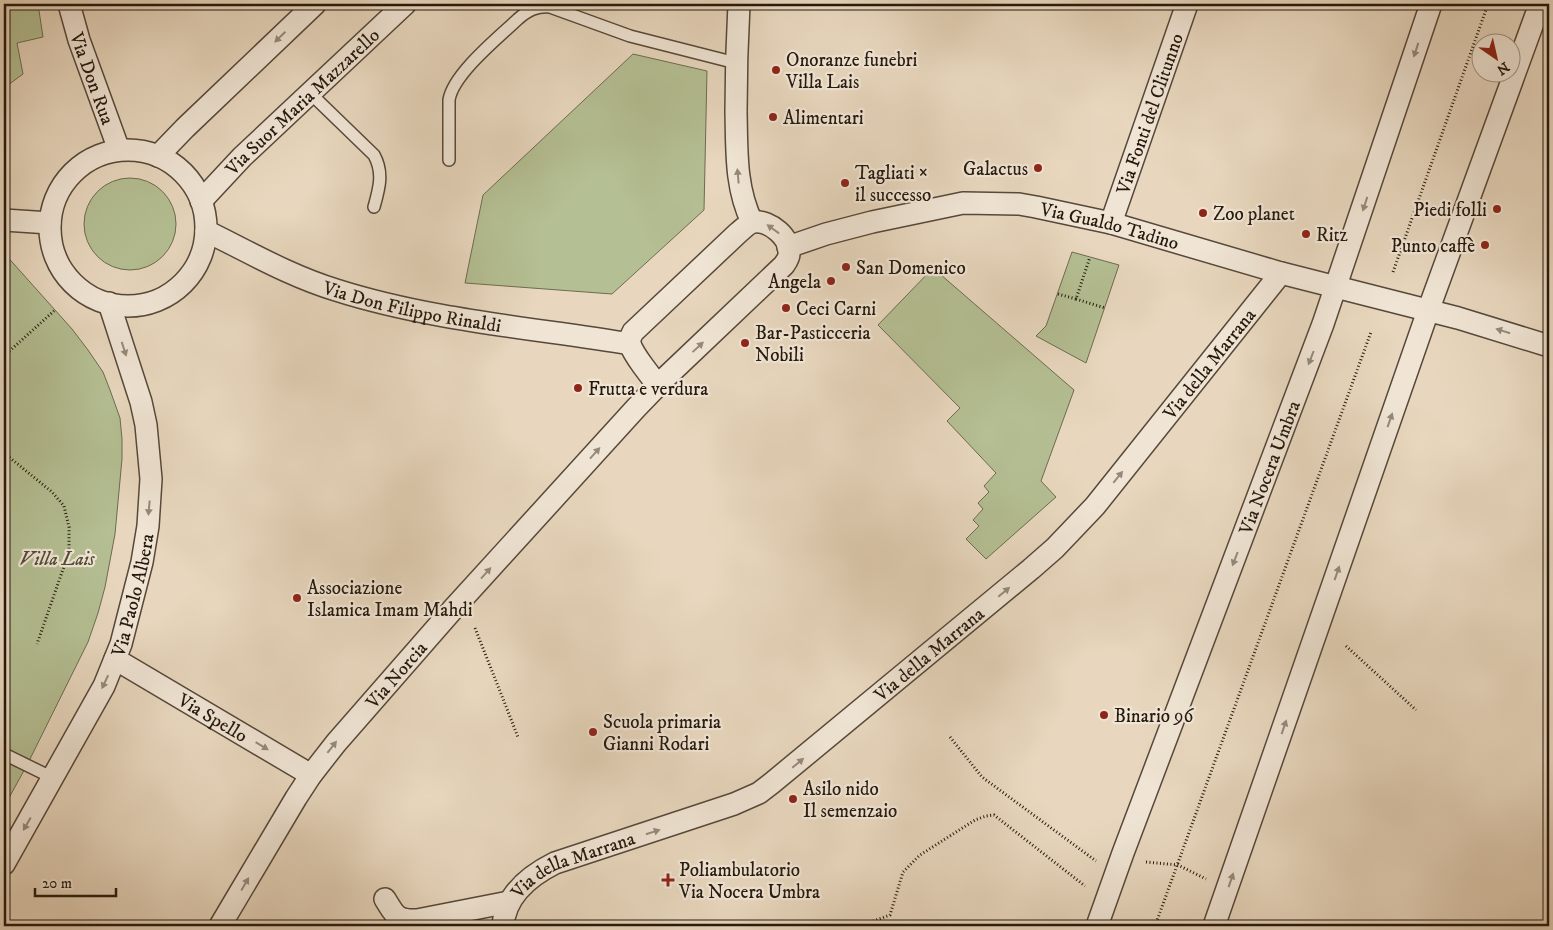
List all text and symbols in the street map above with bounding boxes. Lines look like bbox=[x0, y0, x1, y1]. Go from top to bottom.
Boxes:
street label: Via Suor Maria Mazzarello bbox=[220, 24, 385, 181]
street label: Via Don Rua bbox=[64, 29, 119, 128]
street label: Via Fonti del Clitunno bbox=[1112, 30, 1189, 198]
one-way arrow bbox=[274, 31, 286, 43]
north arrow bbox=[1470, 32, 1520, 82]
one-way arrow bbox=[1412, 43, 1420, 58]
place label: Onoranze funebri Villa Lais bbox=[785, 49, 918, 94]
text: N bbox=[1492, 57, 1513, 79]
marker: Onoranze funebri Villa Lais bbox=[770, 64, 782, 76]
place label: Alimentari bbox=[783, 107, 864, 130]
marker: Alimentari bbox=[767, 111, 779, 123]
place label: Galactus bbox=[963, 158, 1028, 181]
place label: Tagliati × il successo bbox=[855, 162, 931, 207]
marker: Galactus bbox=[1032, 162, 1044, 174]
one-way arrow bbox=[734, 167, 742, 183]
marker: Tagliati × il successo bbox=[839, 177, 851, 189]
one-way arrow bbox=[1360, 197, 1368, 212]
street label: Via Gualdo Tadino bbox=[1037, 198, 1181, 255]
place label: Piedi folli bbox=[1413, 199, 1487, 222]
place label: Zoo planet bbox=[1213, 203, 1295, 226]
marker: Piedi folli bbox=[1491, 203, 1503, 215]
marker: Zoo planet bbox=[1197, 207, 1209, 219]
one-way arrow bbox=[766, 224, 780, 234]
place label: Ritz bbox=[1316, 224, 1348, 247]
marker: Ritz bbox=[1300, 228, 1312, 240]
place label: Punto caffè bbox=[1391, 235, 1475, 258]
marker: Punto caffè bbox=[1479, 239, 1491, 251]
place label: San Domenico bbox=[856, 257, 966, 280]
marker: San Domenico bbox=[840, 261, 852, 273]
place label: Angela bbox=[768, 271, 821, 294]
marker: Angela bbox=[825, 275, 837, 287]
street label: Via Don Filippo Rinaldi bbox=[319, 276, 503, 338]
place label: Ceci Carni bbox=[796, 298, 876, 321]
marker: Ceci Carni bbox=[780, 302, 792, 314]
street label: Via della Marrana bbox=[1158, 304, 1261, 425]
place label: Bar-Pasticceria Nobili bbox=[755, 322, 871, 367]
one-way arrow bbox=[1495, 327, 1510, 335]
marker: Bar-Pasticceria Nobili bbox=[739, 337, 751, 349]
one-way arrow bbox=[692, 341, 704, 353]
one-way arrow bbox=[121, 342, 128, 357]
one-way arrow bbox=[1307, 350, 1314, 365]
place label: Frutta e verdura bbox=[588, 378, 708, 401]
marker: Frutta e verdura bbox=[572, 382, 584, 394]
street label: Via Nocera Umbra bbox=[1234, 398, 1306, 539]
one-way arrow bbox=[1387, 412, 1395, 427]
one-way arrow bbox=[589, 447, 601, 459]
one-way arrow bbox=[1113, 471, 1124, 484]
one-way arrow bbox=[145, 501, 153, 517]
street label: Via Paolo Albera bbox=[107, 532, 160, 661]
park label: Villa Lais bbox=[19, 548, 96, 571]
one-way arrow bbox=[1231, 551, 1238, 566]
one-way arrow bbox=[480, 566, 491, 579]
one-way arrow bbox=[1334, 566, 1341, 581]
place label: Associazione Islamica Imam Mahdi bbox=[307, 577, 473, 622]
one-way arrow bbox=[997, 586, 1010, 597]
marker: Associazione Islamica Imam Mahdi bbox=[291, 592, 303, 604]
street label: Via della Marrana bbox=[869, 603, 989, 707]
street label: Via Norcia bbox=[361, 637, 433, 714]
one-way arrow bbox=[101, 675, 109, 689]
street label: Via Spello bbox=[173, 688, 251, 748]
place label: Binario 96 bbox=[1114, 705, 1195, 728]
marker: Binario 96 bbox=[1098, 709, 1110, 721]
place label: Scuola primaria Gianni Rodari bbox=[603, 711, 721, 756]
one-way arrow bbox=[1280, 719, 1288, 734]
marker: Scuola primaria Gianni Rodari bbox=[587, 726, 599, 738]
one-way arrow bbox=[327, 741, 338, 754]
one-way arrow bbox=[256, 742, 269, 751]
one-way arrow bbox=[791, 757, 804, 768]
place label: Asilo nido Il semenzaio bbox=[803, 778, 897, 823]
marker: Asilo nido Il semenzaio bbox=[787, 793, 799, 805]
one-way arrow bbox=[22, 818, 31, 831]
street label: Via della Marrana bbox=[506, 827, 638, 904]
one-way arrow bbox=[645, 827, 660, 835]
place label: Poliambulatorio Via Nocera Umbra bbox=[678, 859, 820, 904]
scale bar bbox=[35, 865, 116, 897]
marker: Poliambulatorio Via Nocera Umbra bbox=[661, 873, 675, 887]
one-way arrow bbox=[1227, 873, 1235, 888]
text: 20 m bbox=[42, 874, 72, 893]
one-way arrow bbox=[241, 878, 250, 891]

